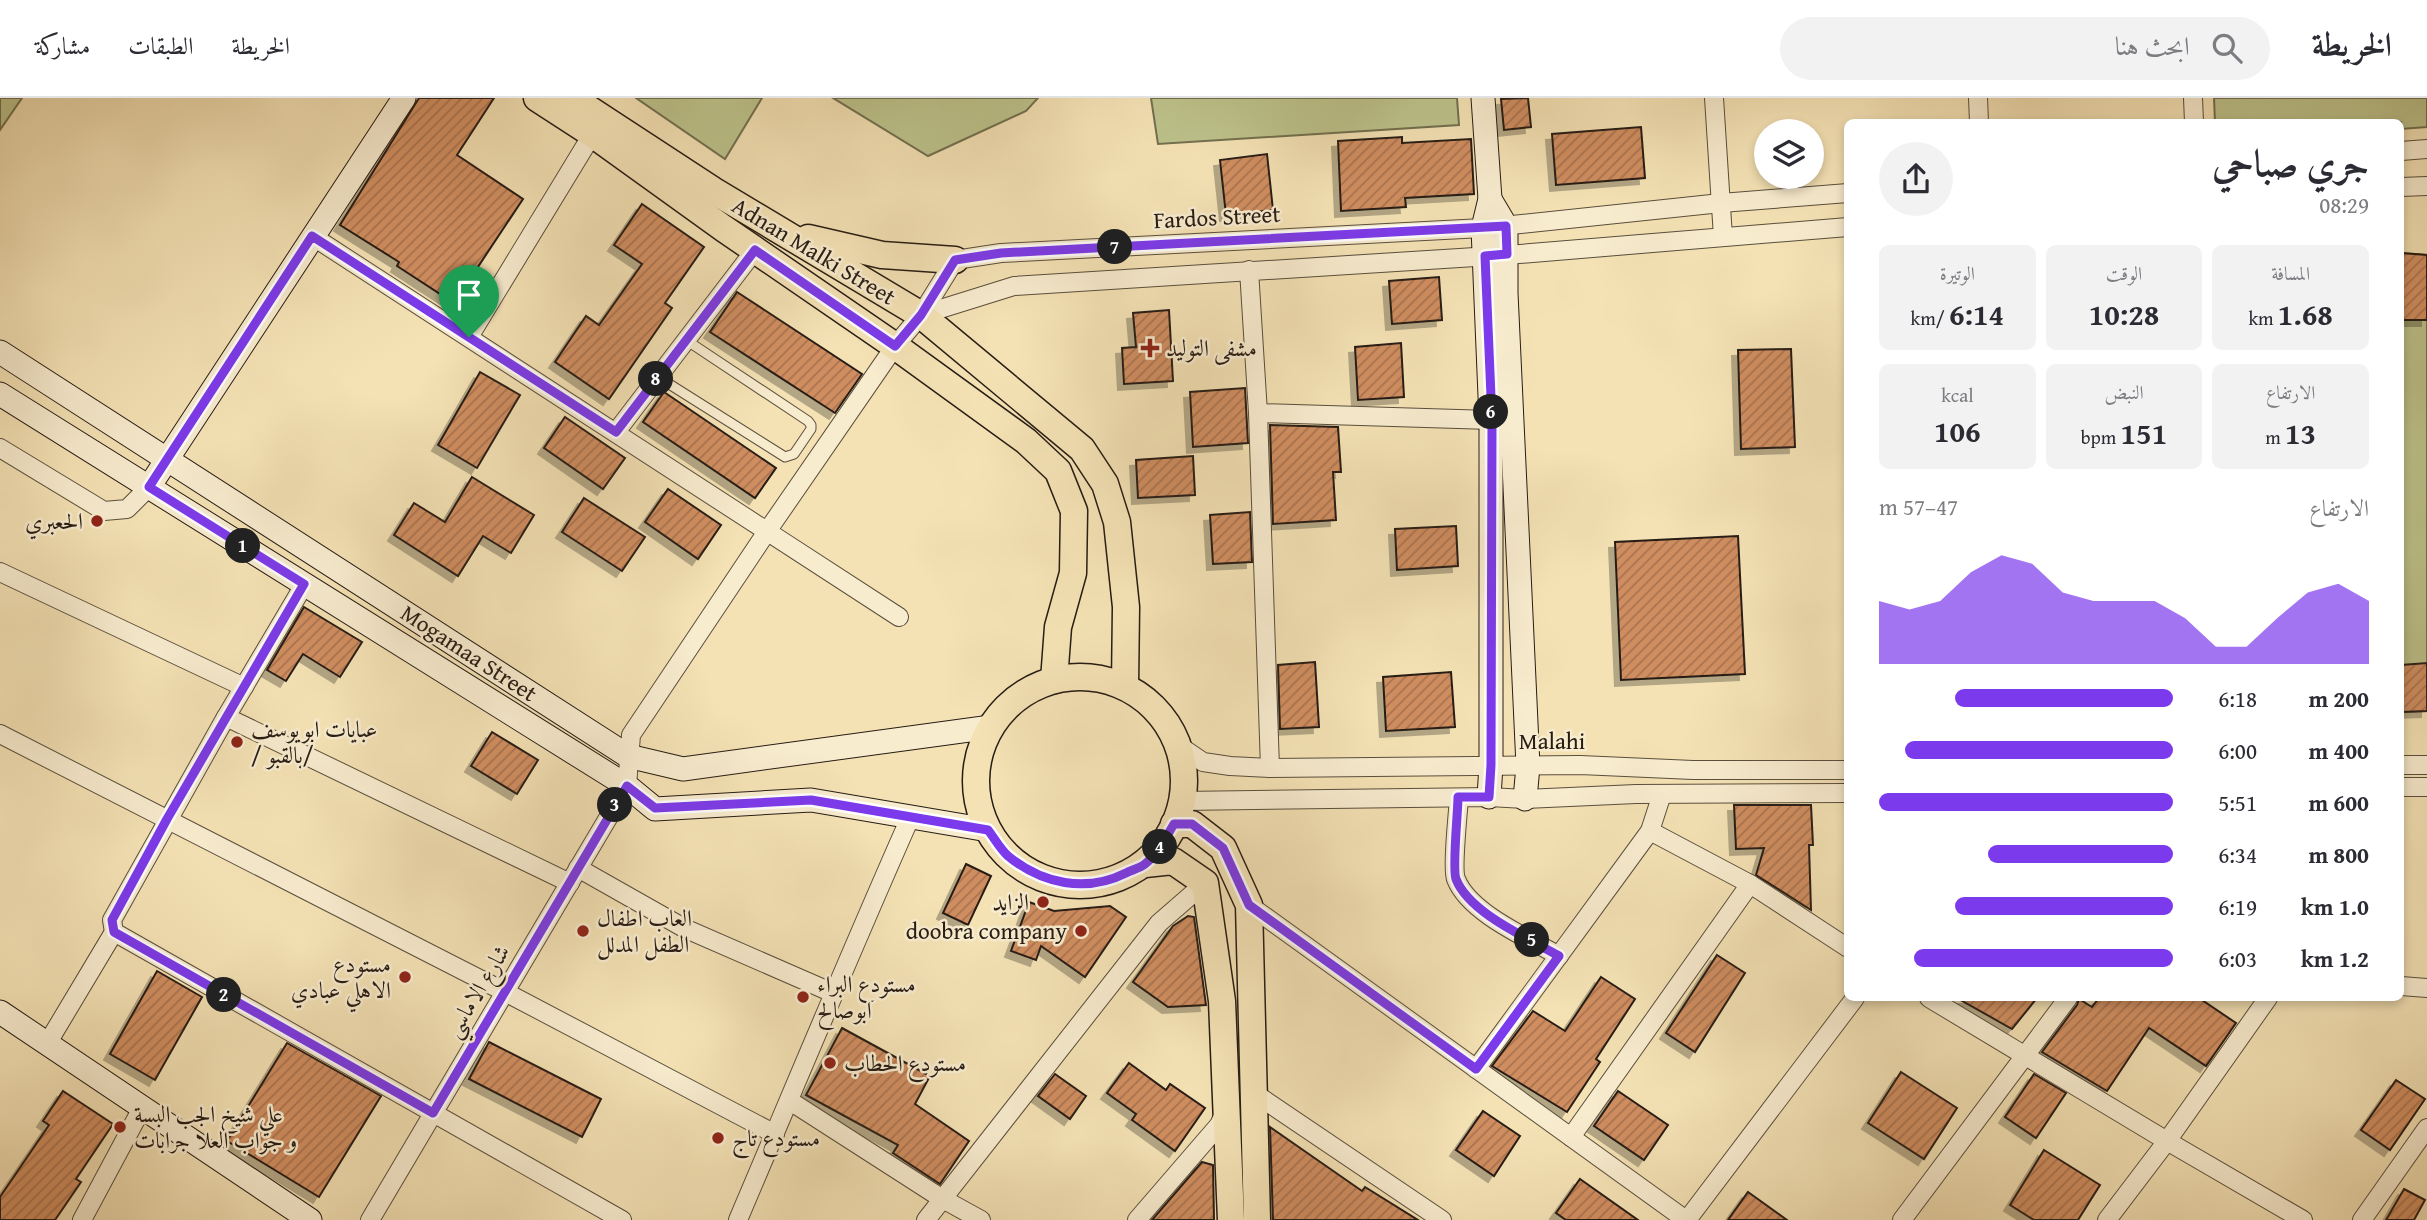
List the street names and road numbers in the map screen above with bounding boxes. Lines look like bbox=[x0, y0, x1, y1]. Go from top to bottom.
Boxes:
street label: Adnan Malki Street bbox=[726, 189, 902, 313]
street label: Fardos Street bbox=[1153, 197, 1281, 236]
street label: Mogamaa Street bbox=[395, 596, 544, 709]
street label: Malahi bbox=[1519, 724, 1585, 757]
street label: شارع الاماسي bbox=[436, 938, 523, 1047]

